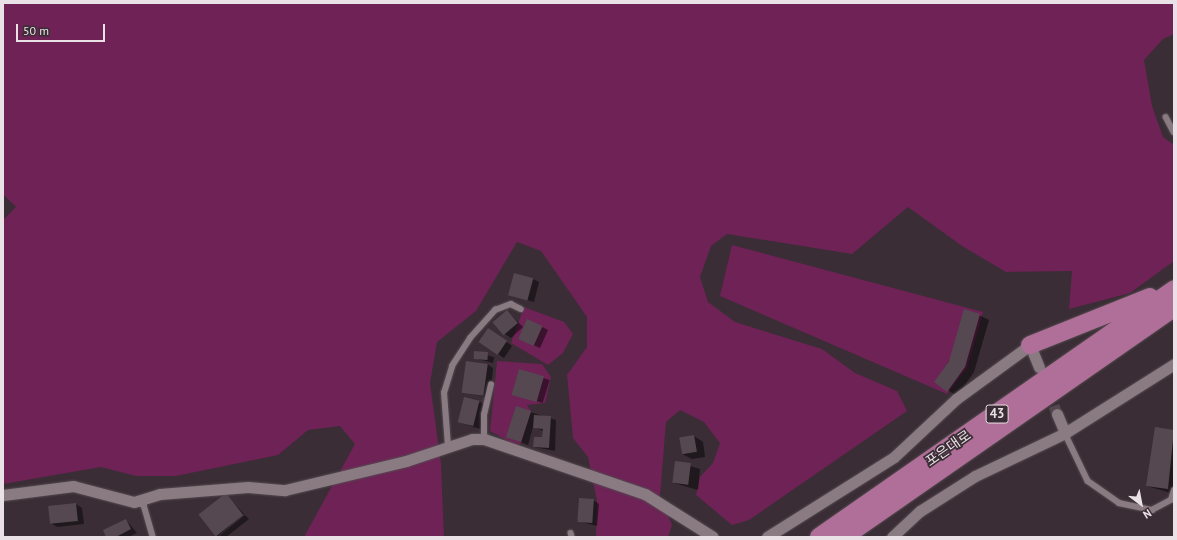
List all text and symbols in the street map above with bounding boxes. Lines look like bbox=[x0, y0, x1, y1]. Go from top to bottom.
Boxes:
scale bar bbox=[18, 16, 107, 42]
text: 50 m bbox=[23, 23, 49, 38]
road number: 43 bbox=[985, 403, 1009, 425]
street label: 포은대로 bbox=[922, 426, 974, 470]
north arrow bbox=[1121, 484, 1161, 524]
text: N bbox=[1141, 506, 1154, 522]

